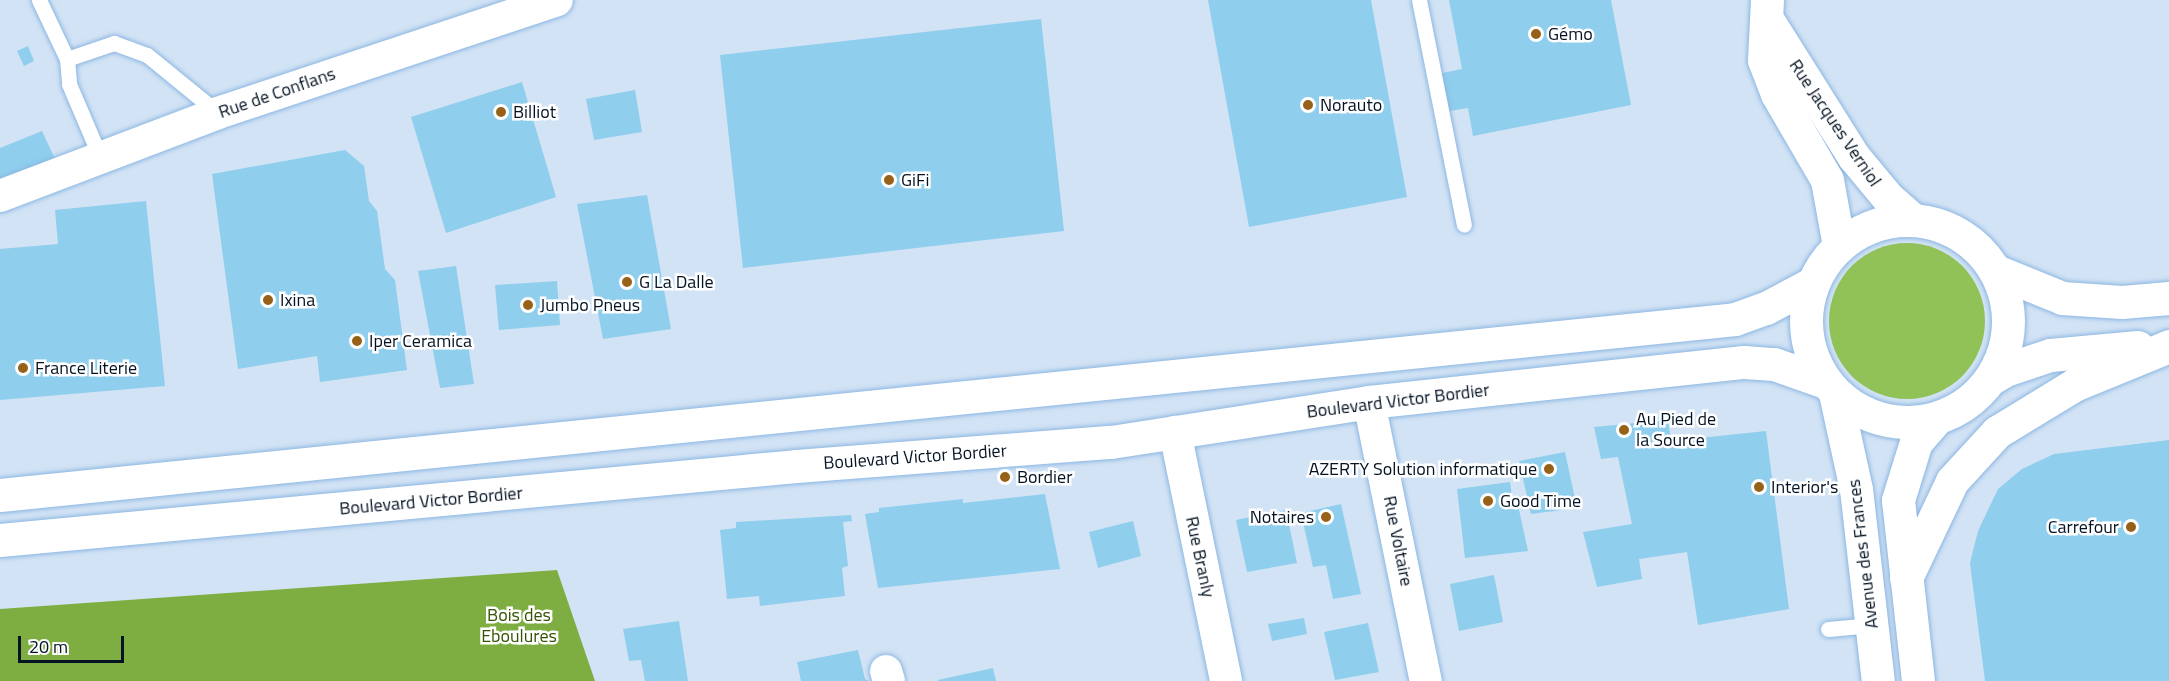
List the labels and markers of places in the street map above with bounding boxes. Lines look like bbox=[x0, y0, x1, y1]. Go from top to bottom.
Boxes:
place label: Gémo bbox=[1548, 23, 1593, 45]
marker: Gémo bbox=[1529, 27, 1543, 41]
place label: Norauto bbox=[1320, 94, 1382, 116]
marker: Norauto bbox=[1301, 98, 1315, 112]
place label: Billiot bbox=[513, 101, 556, 123]
marker: Billiot bbox=[494, 105, 508, 119]
place label: GiFi bbox=[901, 169, 929, 191]
marker: GiFi bbox=[882, 173, 896, 187]
place label: G La Dalle bbox=[639, 271, 714, 293]
marker: G La Dalle bbox=[620, 275, 634, 289]
place label: Ixina bbox=[280, 289, 315, 311]
marker: Ixina bbox=[261, 293, 275, 307]
place label: Jumbo Pneus bbox=[540, 294, 640, 316]
marker: Jumbo Pneus bbox=[521, 298, 535, 312]
place label: Iper Ceramica bbox=[369, 330, 472, 352]
marker: Iper Ceramica bbox=[350, 334, 364, 348]
place label: France Literie bbox=[35, 357, 137, 379]
marker: France Literie bbox=[16, 361, 30, 375]
place label: Au Pied de la Source bbox=[1636, 409, 1716, 452]
marker: Au Pied de la Source bbox=[1617, 423, 1631, 437]
place label: AZERTY Solution informatique bbox=[1309, 458, 1537, 480]
marker: AZERTY Solution informatique bbox=[1542, 462, 1556, 476]
place label: Bordier bbox=[1017, 466, 1072, 488]
marker: Bordier bbox=[998, 470, 1012, 484]
place label: Interior's bbox=[1771, 476, 1838, 498]
marker: Interior's bbox=[1752, 480, 1766, 494]
place label: Good Time bbox=[1500, 490, 1581, 512]
marker: Good Time bbox=[1481, 494, 1495, 508]
place label: Notaires bbox=[1250, 506, 1314, 528]
marker: Notaires bbox=[1319, 510, 1333, 524]
place label: Carrefour bbox=[2048, 516, 2119, 538]
marker: Carrefour bbox=[2124, 520, 2138, 534]

